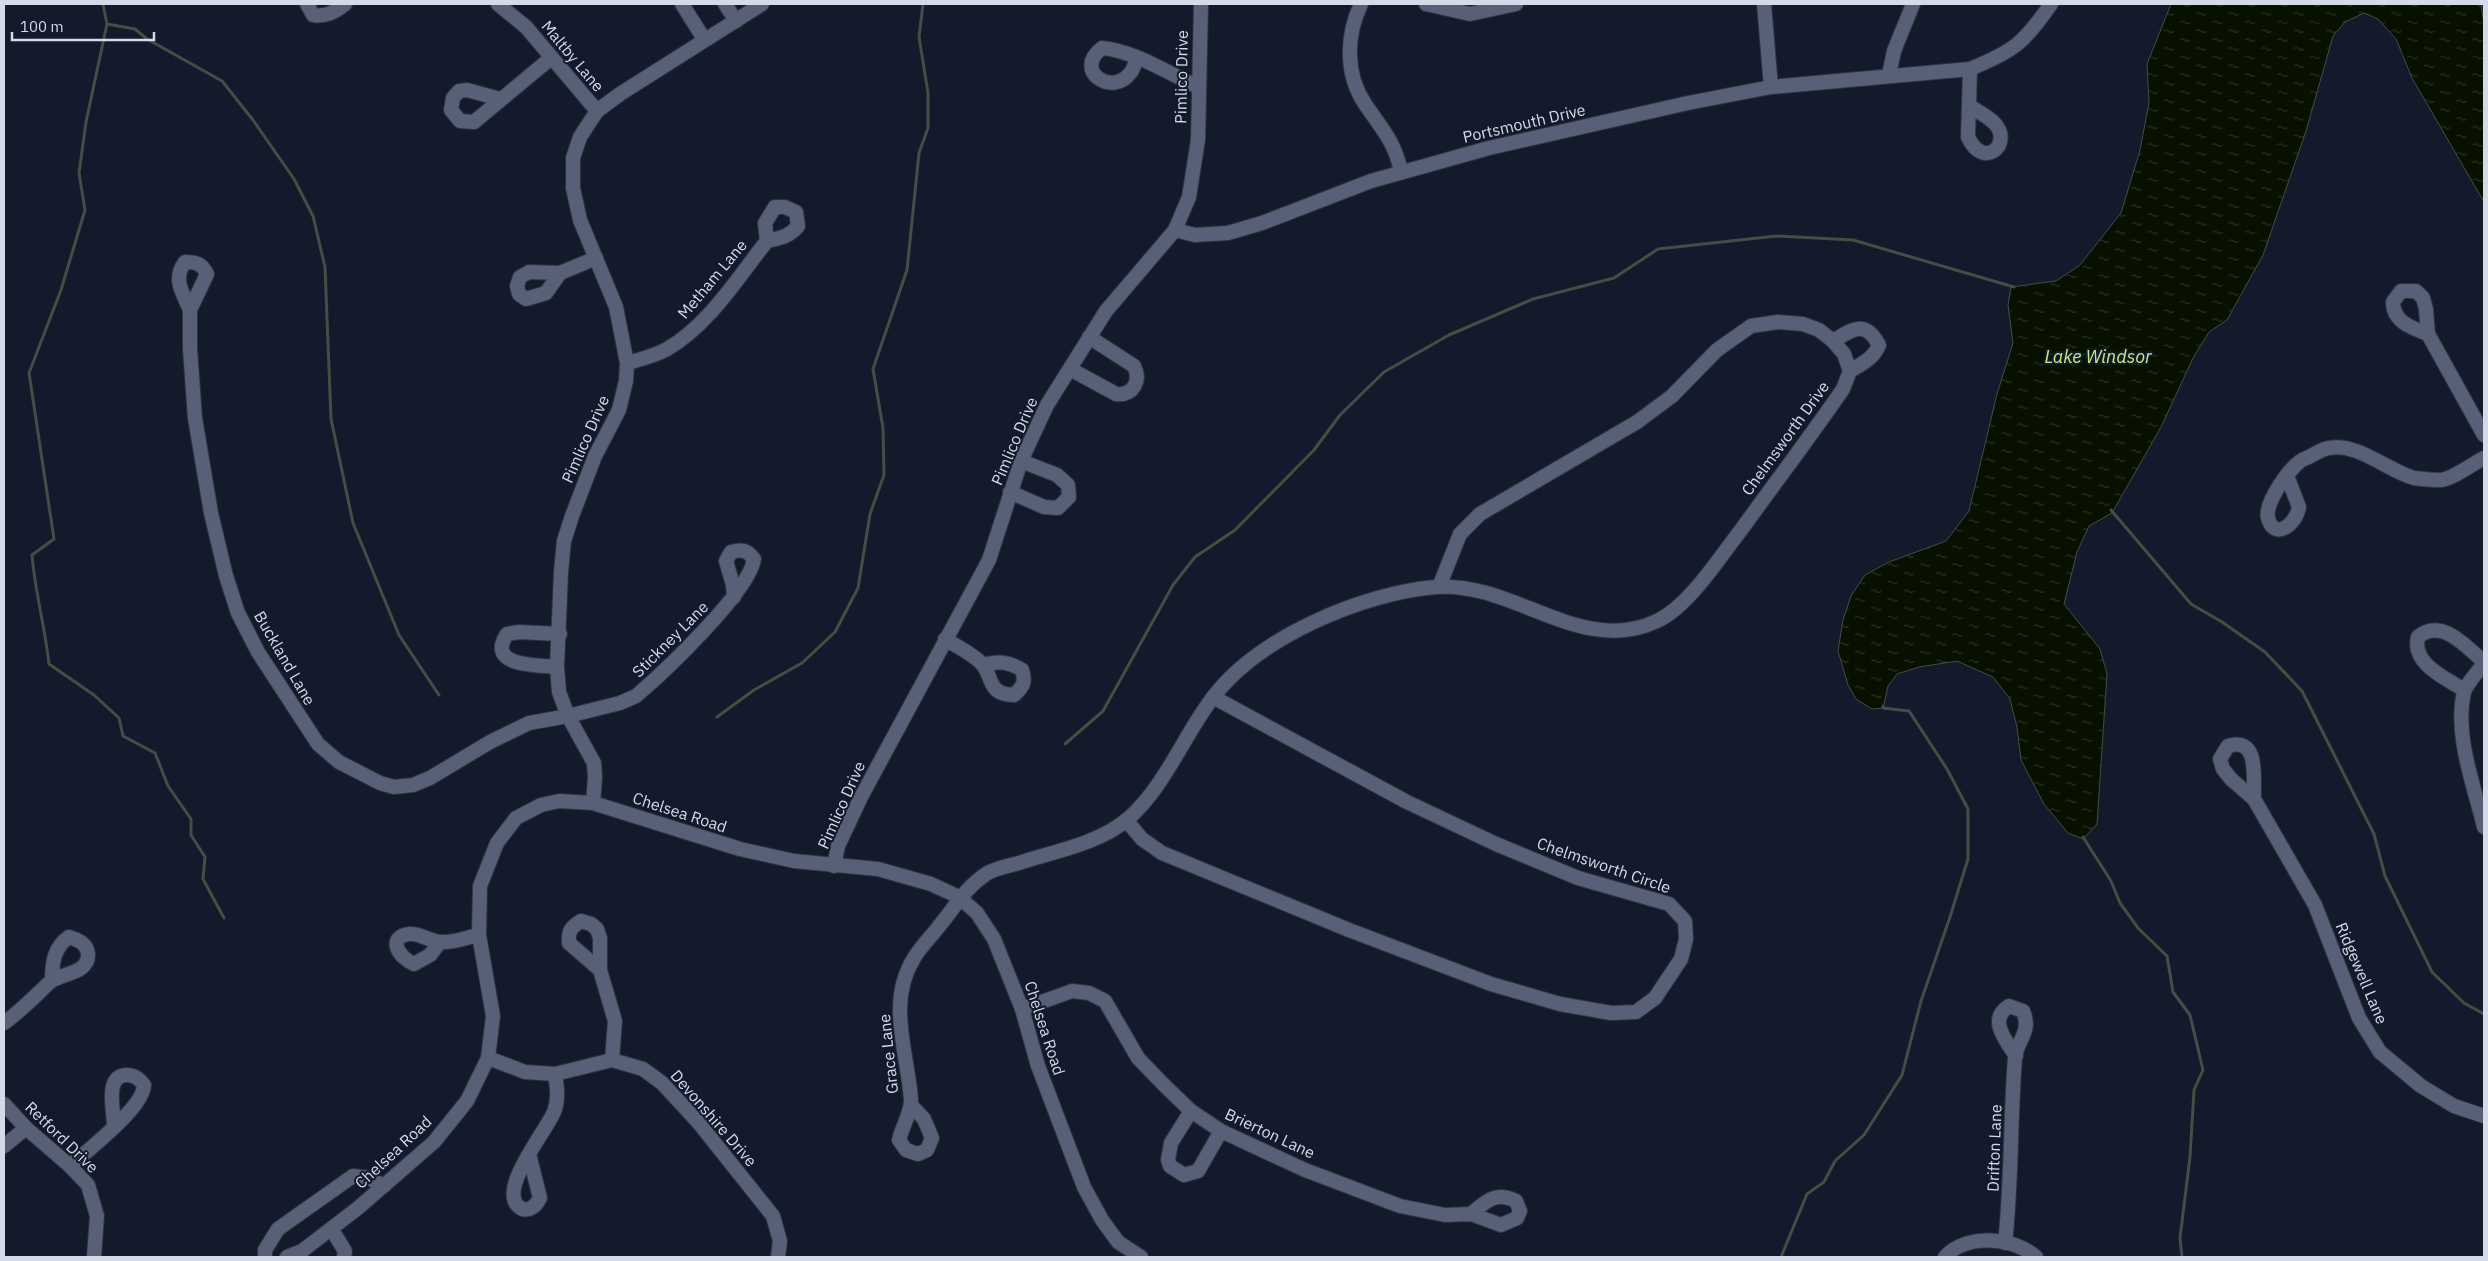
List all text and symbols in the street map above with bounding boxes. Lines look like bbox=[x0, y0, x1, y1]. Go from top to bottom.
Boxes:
scale bar bbox=[12, 10, 155, 42]
street label: Maltby Lane bbox=[537, 16, 609, 96]
text: 100 m bbox=[20, 17, 64, 36]
street label: Pimlico Drive bbox=[1170, 30, 1192, 124]
street label: Portsmouth Drive bbox=[1461, 99, 1588, 147]
street label: Metham Lane bbox=[673, 235, 751, 323]
water label: Lake Windsor bbox=[2044, 345, 2152, 368]
street label: Chelmsworth Drive bbox=[1737, 377, 1833, 499]
street label: Pimlico Drive bbox=[557, 392, 613, 486]
street label: Pimlico Drive bbox=[986, 394, 1042, 488]
street label: Stickney Lane bbox=[628, 597, 712, 681]
street label: Buckland Lane bbox=[250, 607, 320, 709]
street label: Pimlico Drive bbox=[813, 758, 869, 852]
street label: Chelsea Road bbox=[630, 787, 730, 837]
street label: Chelmsworth Circle bbox=[1534, 833, 1674, 897]
street label: Ridgewell Lane bbox=[2332, 919, 2392, 1027]
street label: Chelsea Road bbox=[1020, 978, 1070, 1078]
street label: Grace Lane bbox=[874, 1013, 902, 1095]
street label: Devonshire Drive bbox=[667, 1066, 762, 1171]
street label: Retford Drive bbox=[21, 1097, 103, 1177]
street label: Brierton Lane bbox=[1222, 1103, 1318, 1163]
street label: Drifton Lane bbox=[1982, 1104, 2006, 1192]
street label: Chelsea Road bbox=[350, 1111, 436, 1193]

